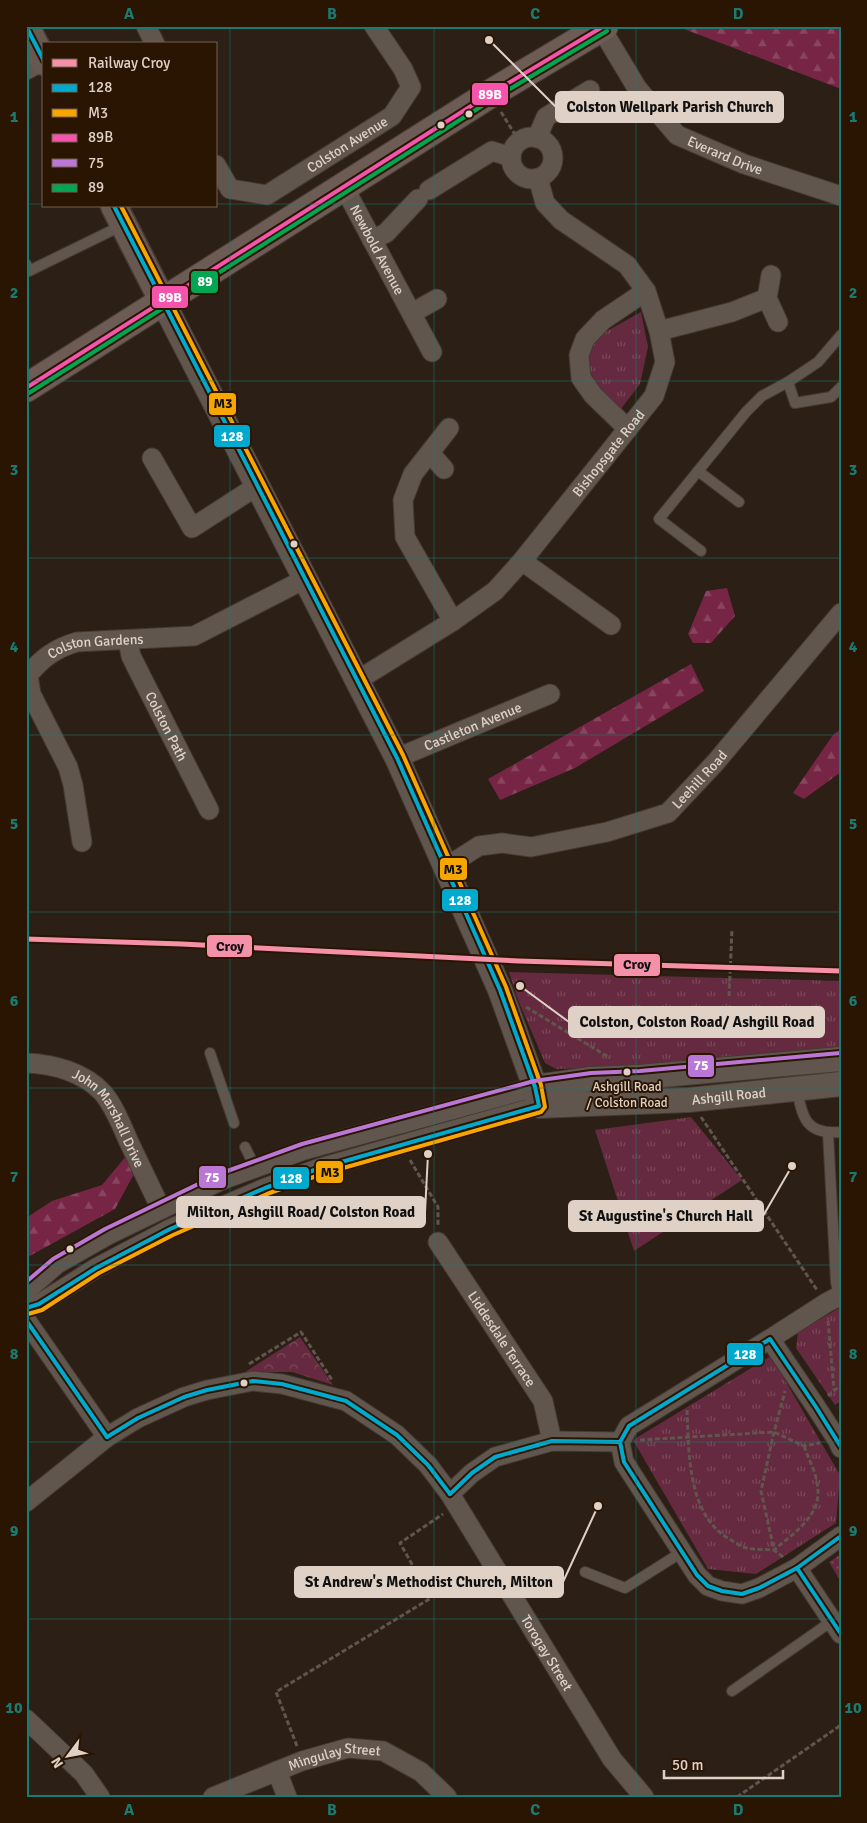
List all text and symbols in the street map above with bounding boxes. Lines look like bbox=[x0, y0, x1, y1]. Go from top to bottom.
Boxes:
text: A bbox=[124, 4, 135, 24]
text: B bbox=[327, 4, 337, 24]
text: C bbox=[530, 4, 540, 24]
text: D bbox=[733, 4, 744, 24]
legend bbox=[42, 42, 218, 208]
text: Railway Croy bbox=[88, 54, 170, 72]
text: 128 bbox=[88, 78, 112, 96]
line badge: 89B bbox=[471, 82, 509, 106]
text: 89B bbox=[478, 86, 502, 103]
callout: Colston Wellpark Parish Church bbox=[556, 92, 783, 122]
text: Colston Wellpark Parish Church bbox=[566, 98, 774, 116]
text: M3 bbox=[88, 104, 108, 122]
text: 1 bbox=[10, 107, 19, 127]
text: 1 bbox=[849, 107, 858, 127]
unlabelled marker bbox=[464, 109, 474, 119]
street label: Colston Avenue bbox=[303, 112, 391, 176]
unlabelled marker bbox=[436, 120, 446, 130]
text: 89B bbox=[88, 128, 113, 146]
street label: Everard Drive bbox=[685, 132, 765, 178]
text: 75 bbox=[88, 154, 104, 172]
text: 89 bbox=[88, 178, 104, 196]
street label: Newbold Avenue bbox=[346, 202, 408, 298]
line badge: 89 bbox=[190, 270, 219, 294]
text: 89 bbox=[197, 273, 213, 290]
text: 2 bbox=[10, 283, 18, 303]
text: 2 bbox=[849, 283, 857, 303]
line badge: 89B bbox=[151, 285, 189, 309]
text: 89B bbox=[158, 289, 182, 306]
line badge: M3 bbox=[208, 392, 237, 416]
text: M3 bbox=[213, 395, 233, 412]
street label: Bishopsgate Road bbox=[569, 406, 648, 500]
line badge: 128 bbox=[213, 424, 251, 448]
text: 128 bbox=[221, 428, 244, 445]
text: 3 bbox=[10, 460, 18, 480]
text: 3 bbox=[849, 460, 857, 480]
unlabelled marker bbox=[289, 539, 299, 549]
street label: Colston Gardens bbox=[44, 630, 144, 662]
text: 4 bbox=[10, 637, 19, 657]
text: 4 bbox=[849, 637, 858, 657]
street label: Colston Path bbox=[142, 689, 191, 764]
street label: Castleton Avenue bbox=[421, 698, 524, 754]
street label: Leehill Road bbox=[668, 747, 731, 812]
text: 5 bbox=[10, 814, 18, 834]
text: 5 bbox=[849, 814, 857, 834]
line badge: M3 bbox=[439, 857, 468, 881]
text: M3 bbox=[443, 861, 463, 878]
line badge: 128 bbox=[441, 888, 479, 912]
text: 128 bbox=[449, 892, 472, 909]
line badge: Croy bbox=[206, 934, 253, 958]
text: Croy bbox=[216, 938, 244, 955]
line badge: Croy bbox=[613, 953, 661, 977]
text: Croy bbox=[623, 956, 651, 973]
text: 6 bbox=[10, 991, 19, 1011]
text: 6 bbox=[849, 991, 858, 1011]
callout: Colston, Colston Road/ Ashgill Road bbox=[569, 1007, 824, 1037]
text: Colston, Colston Road/ Ashgill Road bbox=[579, 1013, 815, 1031]
line badge: 75 bbox=[687, 1054, 715, 1078]
text: 75 bbox=[693, 1057, 709, 1074]
street label: John Marshall Drive bbox=[70, 1065, 148, 1170]
marker: Ashgill Road / Colston Road bbox=[622, 1067, 632, 1077]
place label: Ashgill Road / Colston Road bbox=[586, 1079, 668, 1111]
street label: Ashgill Road bbox=[691, 1083, 767, 1108]
line badge: M3 bbox=[315, 1160, 344, 1184]
text: M3 bbox=[320, 1164, 340, 1181]
line badge: 75 bbox=[198, 1165, 227, 1189]
line badge: 128 bbox=[272, 1166, 310, 1190]
text: 7 bbox=[10, 1167, 19, 1187]
text: 7 bbox=[849, 1167, 858, 1187]
text: 75 bbox=[204, 1169, 220, 1186]
text: 128 bbox=[280, 1170, 303, 1187]
callout: Milton, Ashgill Road/ Colston Road bbox=[177, 1197, 425, 1227]
callout: St Augustine's Church Hall bbox=[569, 1201, 763, 1231]
text: Milton, Ashgill Road/ Colston Road bbox=[187, 1203, 415, 1221]
text: St Augustine's Church Hall bbox=[579, 1207, 753, 1225]
unlabelled marker bbox=[65, 1244, 75, 1254]
street label: Liddesdale Terrace bbox=[464, 1288, 540, 1390]
line badge: 128 bbox=[726, 1342, 764, 1366]
text: 8 bbox=[10, 1344, 19, 1364]
text: 8 bbox=[849, 1344, 858, 1364]
text: 128 bbox=[734, 1346, 757, 1363]
unlabelled marker bbox=[239, 1378, 249, 1388]
text: 9 bbox=[10, 1521, 19, 1541]
text: 9 bbox=[849, 1521, 858, 1541]
callout: St Andrew's Methodist Church, Milton bbox=[295, 1567, 563, 1597]
text: St Andrew's Methodist Church, Milton bbox=[305, 1573, 553, 1591]
street label: Torogay Street bbox=[517, 1612, 577, 1694]
text: 10 bbox=[5, 1698, 23, 1718]
text: 10 bbox=[844, 1698, 862, 1718]
north arrow bbox=[42, 1730, 92, 1780]
street label: Mingulay Street bbox=[285, 1739, 381, 1774]
scale bar bbox=[664, 1748, 783, 1780]
text: N bbox=[48, 1754, 67, 1771]
text: 50 m bbox=[672, 1756, 703, 1774]
text: A bbox=[124, 1800, 135, 1820]
text: B bbox=[327, 1800, 337, 1820]
text: C bbox=[530, 1800, 540, 1820]
text: D bbox=[733, 1800, 744, 1820]

